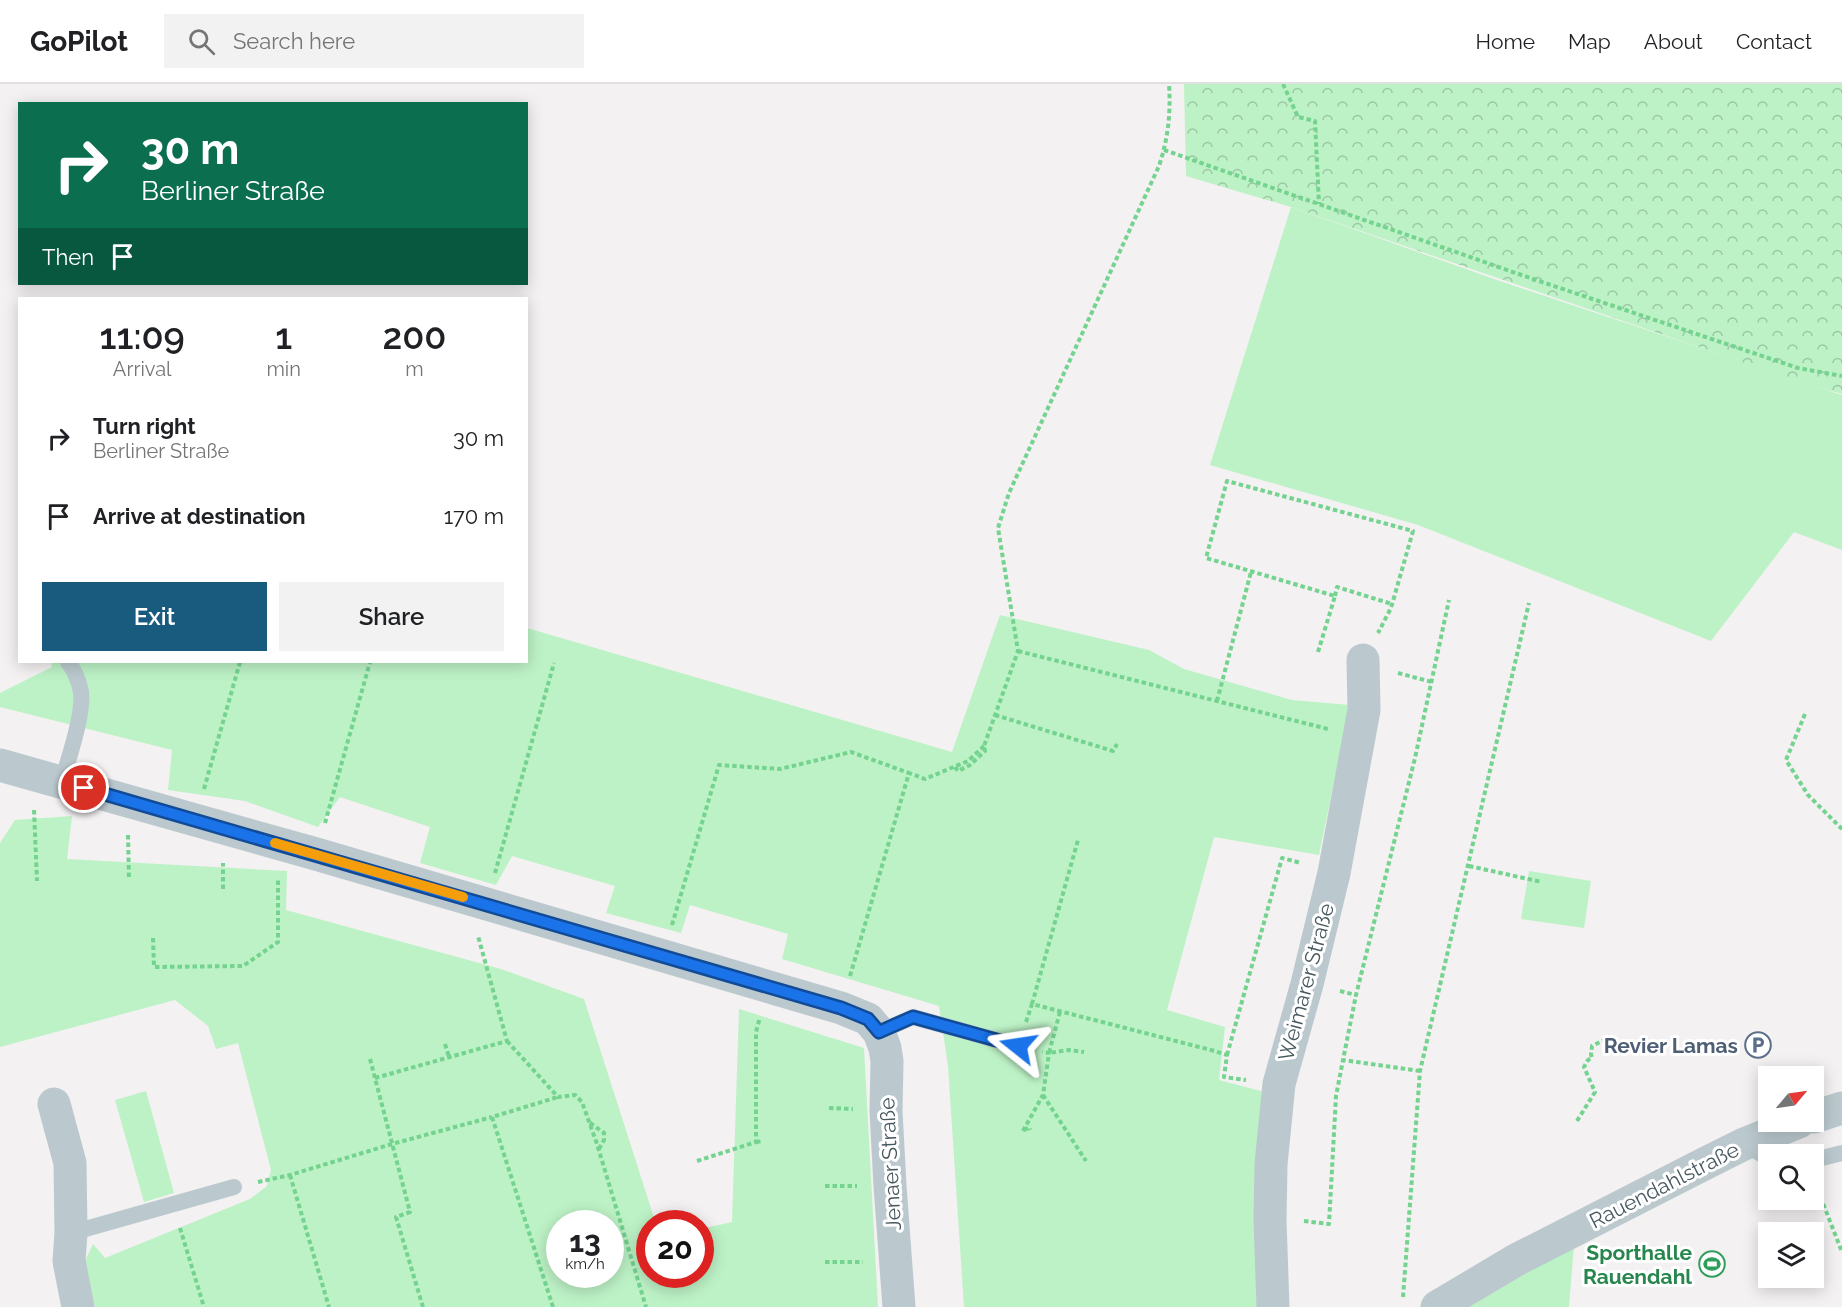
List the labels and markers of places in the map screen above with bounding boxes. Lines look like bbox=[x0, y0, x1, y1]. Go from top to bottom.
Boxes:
pin bbox=[58, 762, 109, 813]
parking icon: Revier Lamas bbox=[1743, 1030, 1773, 1060]
place label: Revier Lamas bbox=[1604, 1033, 1738, 1058]
place label: Sporthalle Rauendahl bbox=[1583, 1240, 1692, 1289]
sports icon: Sporthalle Rauendahl bbox=[1697, 1249, 1727, 1279]

